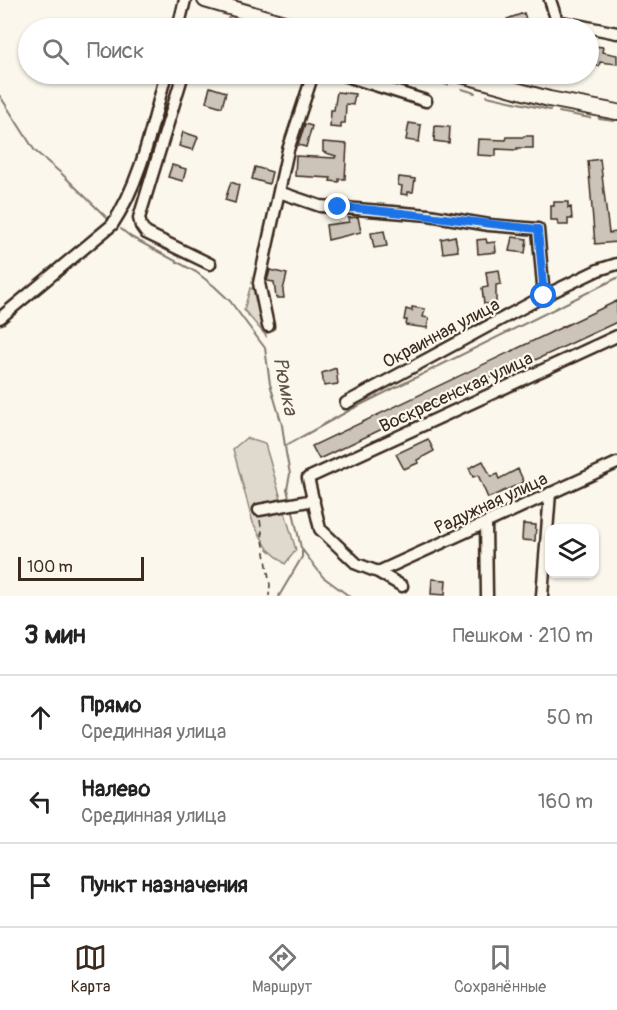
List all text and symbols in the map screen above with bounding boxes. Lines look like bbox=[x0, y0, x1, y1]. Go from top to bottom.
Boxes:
search box bbox=[18, 18, 599, 84]
icon: search bbox=[39, 35, 72, 68]
text: Поиск bbox=[87, 37, 144, 65]
route end bbox=[324, 193, 350, 219]
route start bbox=[530, 282, 556, 308]
street label: Окраинная улица bbox=[379, 293, 504, 374]
street label: Воскресенская улица bbox=[376, 347, 537, 438]
water label: Рюмка bbox=[268, 355, 304, 419]
street label: Радужная улица bbox=[431, 467, 551, 540]
map controls bbox=[545, 524, 599, 578]
button: layers bbox=[545, 524, 599, 578]
scale bar bbox=[18, 554, 144, 582]
text: 100 m bbox=[27, 557, 73, 577]
text: 3 мин bbox=[24, 619, 86, 651]
text: Пешком · 210 m bbox=[453, 623, 593, 648]
text: Прямо bbox=[81, 691, 141, 719]
icon: ahead bbox=[24, 701, 57, 734]
text: 50 m bbox=[546, 705, 593, 730]
text: Срединная улица bbox=[81, 719, 226, 744]
text: Налево bbox=[81, 775, 150, 803]
icon: left bbox=[24, 785, 57, 818]
text: 160 m bbox=[538, 789, 593, 814]
text: Срединная улица bbox=[81, 803, 226, 828]
icon: arrive bbox=[24, 869, 57, 902]
text: Пункт назначения bbox=[81, 871, 248, 899]
tab: Карта bbox=[71, 941, 110, 997]
tab: Маршрут bbox=[252, 941, 312, 997]
tab: Сохранённые bbox=[454, 941, 546, 997]

